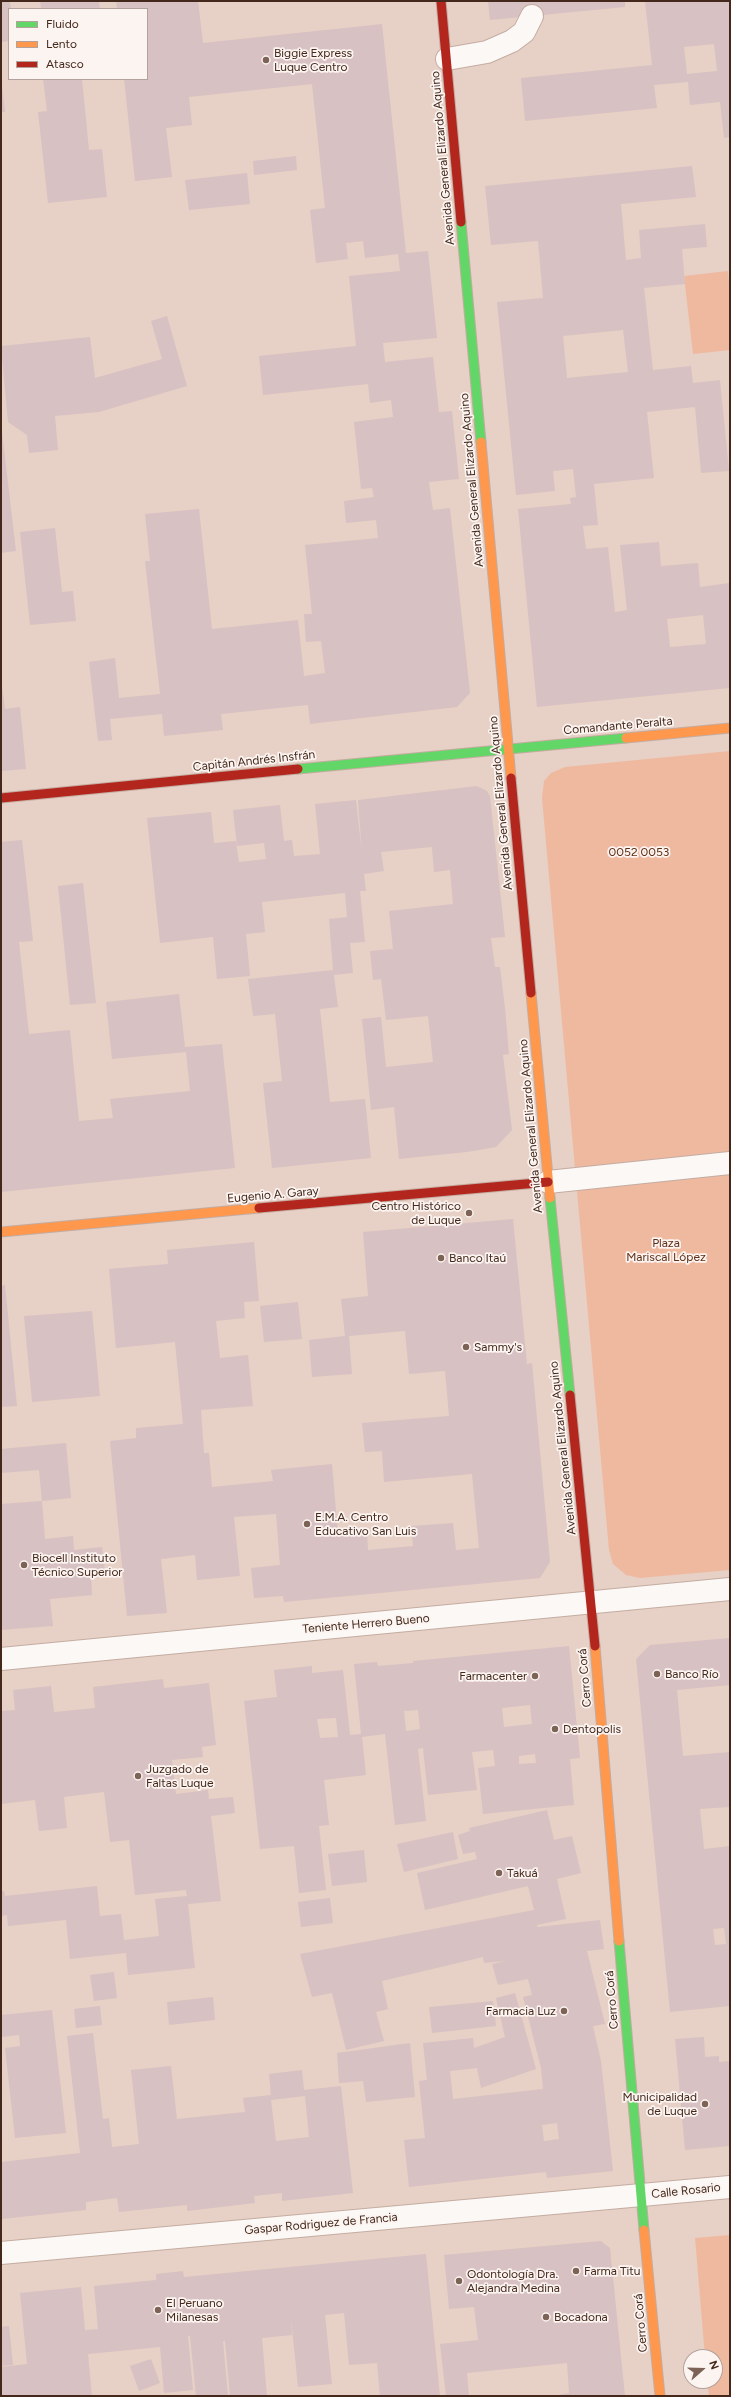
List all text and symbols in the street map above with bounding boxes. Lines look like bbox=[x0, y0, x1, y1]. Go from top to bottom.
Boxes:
legend bbox=[8, 8, 148, 80]
text: Fluido bbox=[46, 17, 79, 31]
text: Lento bbox=[46, 37, 77, 51]
place label: Biggie Express Luque Centro bbox=[274, 46, 352, 74]
marker: Biggie Express Luque Centro bbox=[261, 55, 271, 65]
text: Atasco bbox=[46, 57, 84, 71]
street label: Avenida General Elizardo Aquino bbox=[428, 70, 458, 246]
street label: Avenida General Elizardo Aquino bbox=[457, 392, 487, 568]
street label: Comandante Peralta bbox=[563, 714, 673, 738]
street label: Avenida General Elizardo Aquino bbox=[486, 715, 516, 891]
street label: Capitán Andrés Insfrán bbox=[192, 747, 316, 775]
park label: 0052 0053 bbox=[609, 845, 669, 859]
street label: Avenida General Elizardo Aquino bbox=[516, 1038, 546, 1214]
street label: Eugenio A. Garay bbox=[227, 1184, 319, 1206]
place label: Centro Histórico de Luque bbox=[371, 1199, 461, 1227]
marker: Centro Histórico de Luque bbox=[464, 1208, 474, 1218]
park label: Plaza Mariscal López bbox=[626, 1236, 706, 1264]
place label: Banco Itaú bbox=[449, 1251, 506, 1265]
marker: Banco Itaú bbox=[436, 1253, 446, 1263]
place label: Sammy's bbox=[474, 1340, 522, 1354]
marker: Sammy's bbox=[461, 1342, 471, 1352]
street label: Avenida General Elizardo Aquino bbox=[547, 1360, 579, 1536]
place label: E.M.A. Centro Educativo San Luis bbox=[315, 1510, 416, 1538]
marker: E.M.A. Centro Educativo San Luis bbox=[302, 1519, 312, 1529]
place label: Biocell Instituto Técnico Superior bbox=[32, 1551, 122, 1579]
marker: Biocell Instituto Técnico Superior bbox=[19, 1560, 29, 1570]
street label: Teniente Herrero Bueno bbox=[302, 1611, 430, 1637]
street label: Cerro Corá bbox=[575, 1648, 595, 1708]
place label: Banco Río bbox=[665, 1667, 719, 1681]
place label: Farmacenter bbox=[459, 1669, 527, 1683]
marker: Banco Río bbox=[652, 1669, 662, 1679]
marker: Farmacenter bbox=[530, 1671, 540, 1681]
place label: Dentopolis bbox=[563, 1722, 621, 1736]
marker: Dentopolis bbox=[550, 1724, 560, 1734]
place label: Juzgado de Faltas Luque bbox=[146, 1762, 214, 1790]
marker: Juzgado de Faltas Luque bbox=[133, 1771, 143, 1781]
place label: Takuá bbox=[507, 1866, 538, 1880]
marker: Takuá bbox=[494, 1868, 504, 1878]
street label: Cerro Corá bbox=[602, 1970, 622, 2030]
place label: Farmacia Luz bbox=[486, 2004, 556, 2018]
marker: Farmacia Luz bbox=[559, 2006, 569, 2016]
place label: Municipalidad de Luque bbox=[623, 2090, 697, 2118]
marker: Municipalidad de Luque bbox=[700, 2099, 710, 2109]
street label: Calle Rosario bbox=[651, 2180, 721, 2202]
street label: Gaspar Rodriguez de Francia bbox=[244, 2210, 398, 2238]
place label: Farma Titu bbox=[584, 2264, 641, 2278]
marker: Farma Titu bbox=[571, 2266, 581, 2276]
place label: Odontología Dra. Alejandra Medina bbox=[467, 2267, 560, 2295]
marker: Odontología Dra. Alejandra Medina bbox=[454, 2276, 464, 2286]
street label: Cerro Corá bbox=[631, 2293, 651, 2353]
place label: El Peruano Milanesas bbox=[166, 2296, 223, 2324]
marker: El Peruano Milanesas bbox=[153, 2305, 163, 2315]
place label: Bocadona bbox=[554, 2310, 608, 2324]
marker: Bocadona bbox=[541, 2312, 551, 2322]
north arrow bbox=[683, 2349, 723, 2389]
text: N bbox=[706, 2359, 721, 2371]

